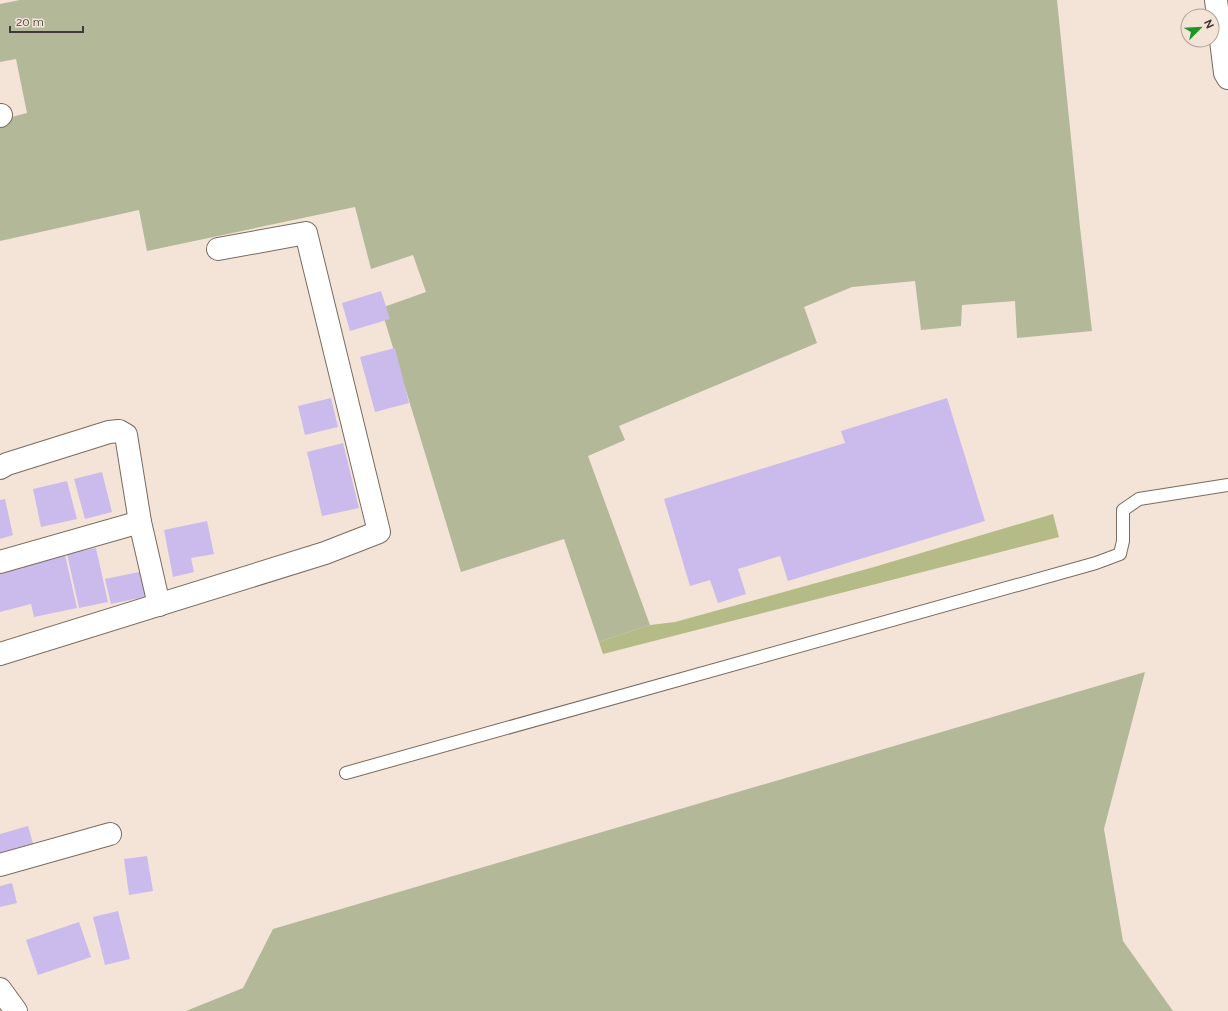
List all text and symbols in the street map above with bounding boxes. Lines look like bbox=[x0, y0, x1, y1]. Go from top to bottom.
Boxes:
scale bar bbox=[10, 8, 83, 34]
north arrow bbox=[1180, 8, 1220, 48]
text: 20 m bbox=[16, 15, 44, 29]
text: N bbox=[1201, 18, 1216, 31]

